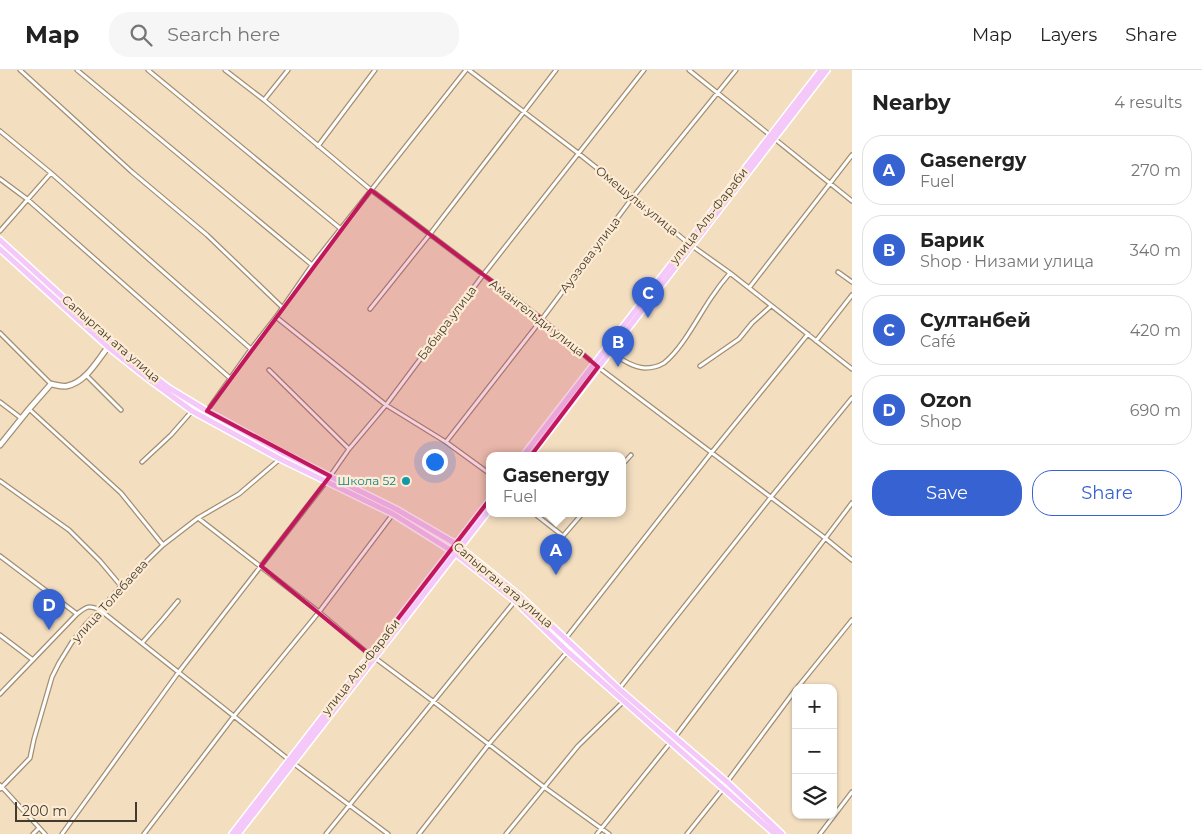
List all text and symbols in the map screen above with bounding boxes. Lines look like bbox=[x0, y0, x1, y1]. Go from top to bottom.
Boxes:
search box bbox=[109, 12, 459, 57]
text: Map bbox=[25, 20, 79, 49]
icon: search bbox=[127, 21, 155, 49]
text: Search here bbox=[167, 23, 280, 46]
text: Map bbox=[972, 24, 1012, 46]
text: Layers bbox=[1040, 24, 1097, 46]
text: Share bbox=[1125, 24, 1177, 46]
text: Nearby bbox=[872, 90, 951, 115]
text: 4 results bbox=[1114, 93, 1182, 112]
text: Gasenergy bbox=[920, 149, 1026, 172]
text: A bbox=[883, 161, 895, 180]
text: 270 m bbox=[1131, 161, 1181, 180]
street label: Омешулы улица bbox=[593, 163, 682, 239]
street label: улица Аль-Фараби bbox=[666, 165, 751, 268]
text: Fuel bbox=[920, 172, 955, 191]
street label: Ауэзова улица bbox=[556, 214, 623, 296]
text: Барик bbox=[920, 229, 984, 252]
text: B bbox=[883, 241, 895, 260]
text: 340 m bbox=[1130, 241, 1181, 260]
text: Shop · Низами улица bbox=[920, 252, 1094, 271]
street label: Амангельди улица bbox=[487, 276, 588, 360]
pin: C bbox=[632, 277, 664, 318]
street label: Бабыра улица bbox=[414, 283, 479, 363]
street label: Сапырган ата улица bbox=[59, 292, 164, 385]
text: Султанбей bbox=[920, 309, 1031, 332]
text: C bbox=[883, 321, 895, 340]
text: 420 m bbox=[1130, 321, 1181, 340]
pin: B bbox=[602, 326, 634, 367]
text: Café bbox=[920, 332, 956, 351]
text: Ozon bbox=[920, 389, 972, 412]
text: D bbox=[882, 401, 896, 420]
text: 690 m bbox=[1130, 401, 1181, 420]
text: Shop bbox=[920, 412, 962, 431]
your location bbox=[422, 449, 448, 475]
popup bbox=[486, 452, 626, 517]
text: Gasenergy bbox=[503, 464, 609, 487]
button: Save bbox=[872, 470, 1022, 516]
button: Share bbox=[1032, 470, 1182, 516]
place label: Школа 52 bbox=[337, 473, 396, 488]
marker: Школа 52 bbox=[400, 475, 412, 487]
text: Fuel bbox=[503, 487, 537, 506]
pin: A bbox=[540, 534, 572, 575]
street label: Сапырган ата улица bbox=[450, 539, 556, 631]
street label: улица Толебаева bbox=[68, 556, 151, 646]
pin: D bbox=[33, 589, 65, 630]
street label: улица Аль-Фараби bbox=[318, 616, 403, 719]
map controls bbox=[792, 684, 837, 819]
button: + bbox=[792, 684, 837, 729]
button: − bbox=[792, 729, 837, 774]
button: layers bbox=[792, 774, 837, 819]
scale bar bbox=[15, 799, 138, 822]
text: 200 m bbox=[22, 802, 67, 820]

